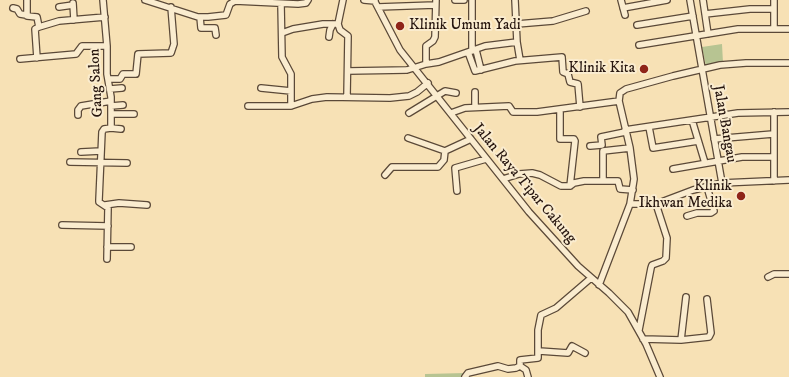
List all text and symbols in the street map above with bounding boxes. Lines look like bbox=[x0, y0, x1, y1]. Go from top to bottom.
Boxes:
place label: Klinik Umum Yadi bbox=[409, 17, 521, 35]
marker: Klinik Umum Yadi bbox=[394, 20, 406, 32]
street label: Gang Salon bbox=[86, 48, 108, 118]
place label: Klinik Kita bbox=[568, 60, 635, 78]
marker: Klinik Kita bbox=[638, 63, 650, 75]
street label: Jalan Bangau bbox=[708, 84, 740, 164]
street label: Jalan Raya Tipar Cakung bbox=[469, 120, 579, 248]
place label: Klinik Ikhwan Medika bbox=[639, 178, 732, 213]
marker: Klinik Ikhwan Medika bbox=[735, 190, 747, 202]

